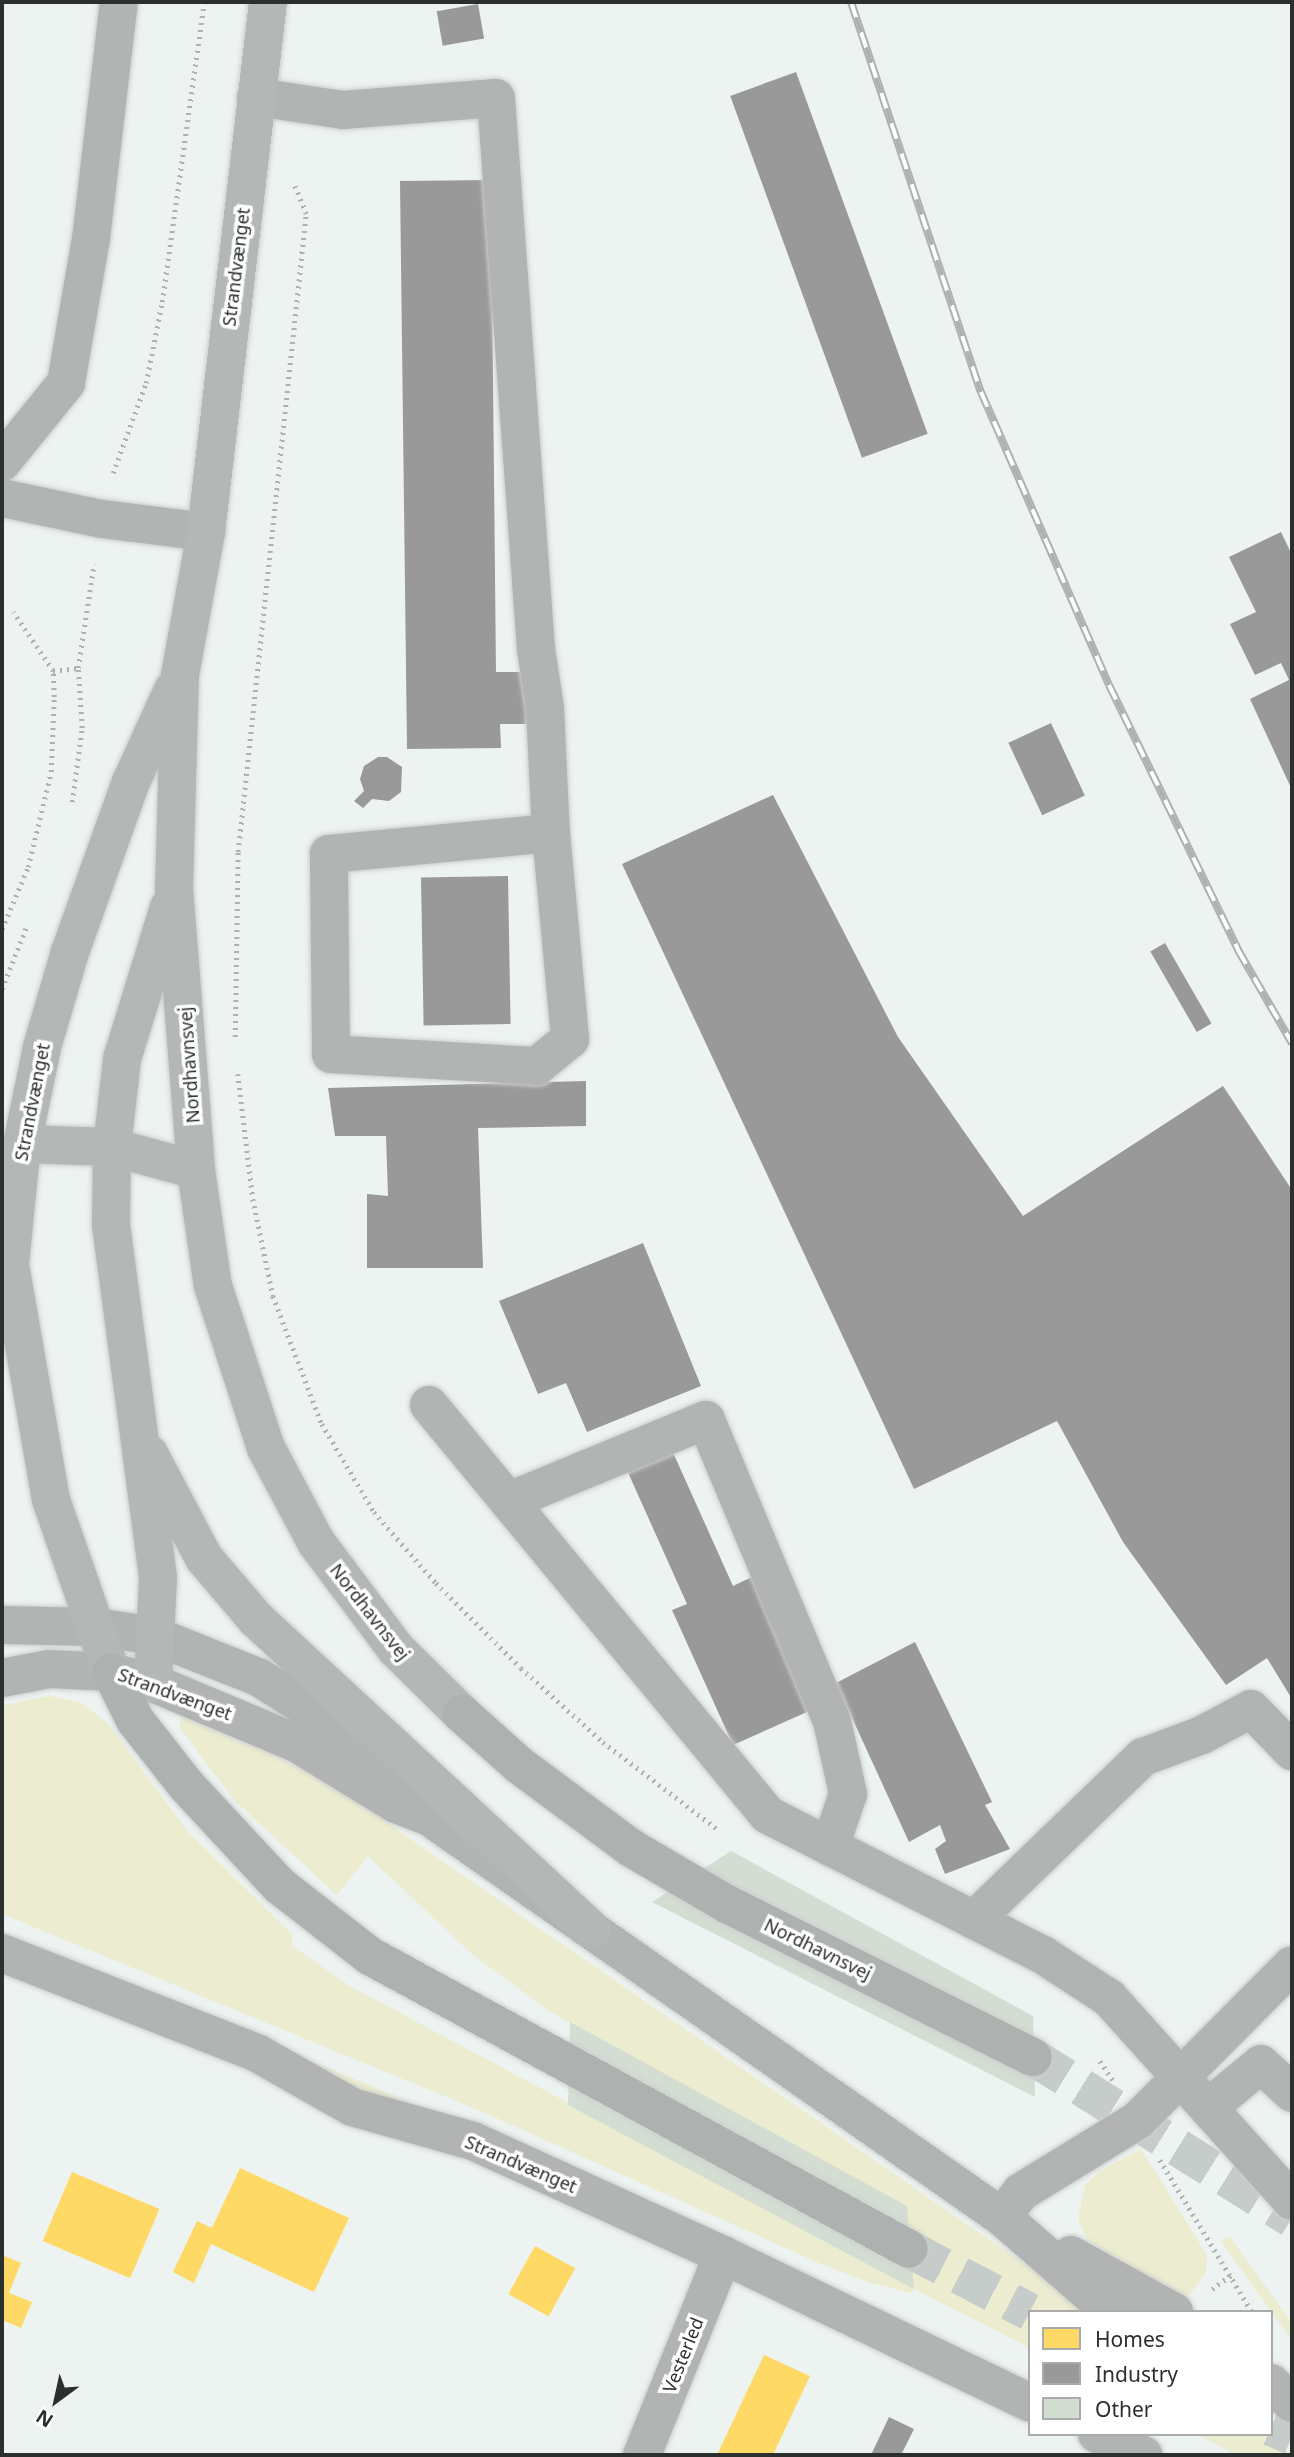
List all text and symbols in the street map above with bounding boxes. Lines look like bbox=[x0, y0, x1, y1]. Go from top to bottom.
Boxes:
street label: Strandvænget bbox=[218, 206, 254, 328]
street label: Nordhavnsvej bbox=[174, 1006, 204, 1124]
street label: Strandvænget bbox=[10, 1041, 54, 1163]
street label: Nordhavnsvej bbox=[326, 1559, 414, 1665]
street label: Strandvænget bbox=[115, 1663, 235, 1725]
street label: Nordhavnsvej bbox=[761, 1914, 875, 1984]
street label: Strandvænget bbox=[462, 2131, 580, 2197]
legend bbox=[1028, 2310, 1273, 2436]
street label: Vesterled bbox=[658, 2314, 708, 2396]
text: Homes bbox=[1095, 2325, 1165, 2353]
text: Industry bbox=[1095, 2360, 1178, 2388]
north arrow bbox=[21, 2366, 91, 2436]
text: Other bbox=[1095, 2395, 1152, 2423]
text: N bbox=[31, 2404, 58, 2434]

